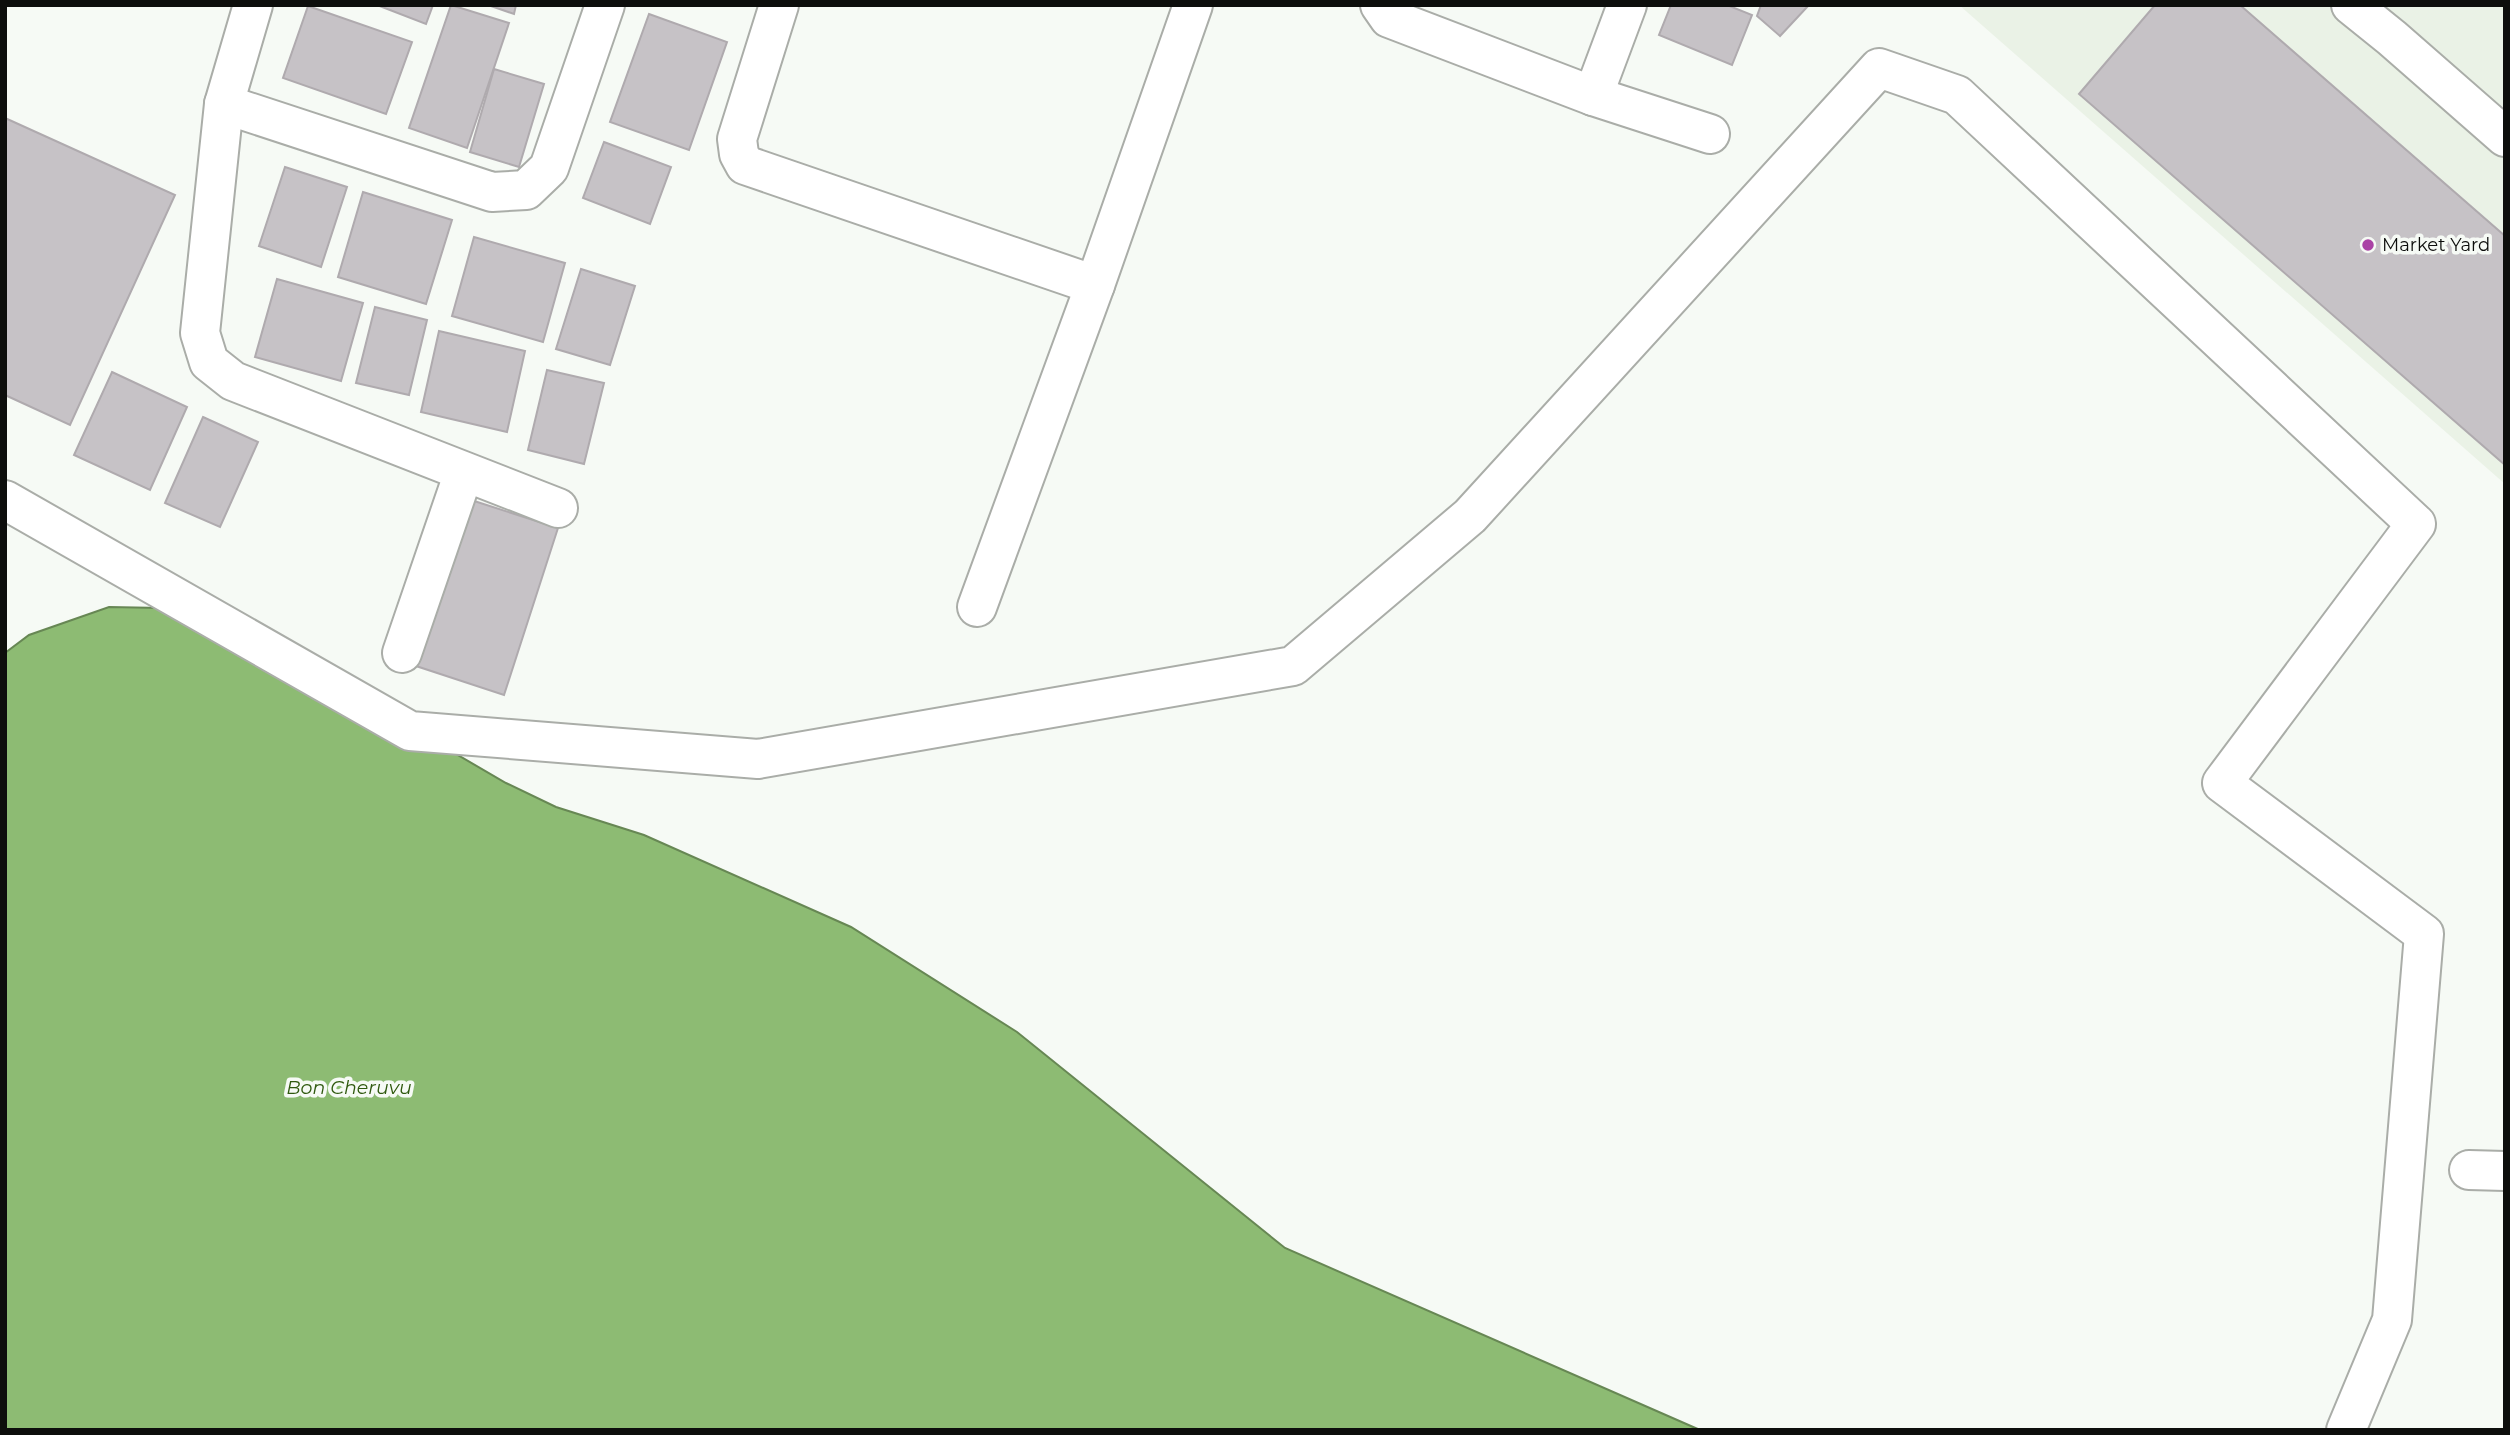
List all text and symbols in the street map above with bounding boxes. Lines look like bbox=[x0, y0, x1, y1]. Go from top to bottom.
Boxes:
place label: Market Yard bbox=[2382, 234, 2490, 256]
marker: Market Yard bbox=[2360, 237, 2376, 253]
water label: Bon Cheruvu bbox=[286, 1076, 412, 1099]

